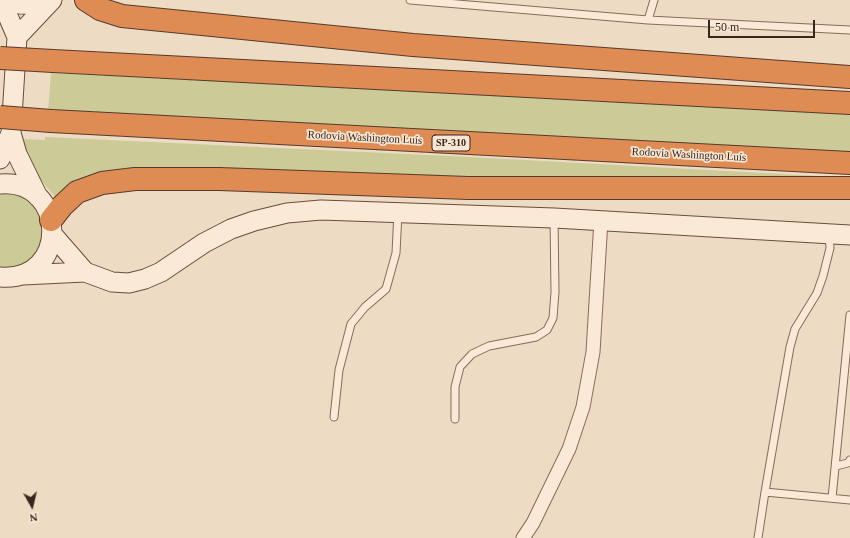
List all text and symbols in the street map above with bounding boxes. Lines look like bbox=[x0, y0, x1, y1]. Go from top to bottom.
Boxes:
scale bar bbox=[710, 12, 817, 38]
text: 50 m bbox=[715, 20, 739, 34]
street label: Rodovia Washington Luís bbox=[307, 128, 423, 148]
road number: SP-310 bbox=[432, 135, 470, 151]
street label: Rodovia Washington Luís bbox=[631, 145, 747, 165]
north arrow bbox=[12, 486, 52, 526]
text: N bbox=[29, 511, 38, 524]

